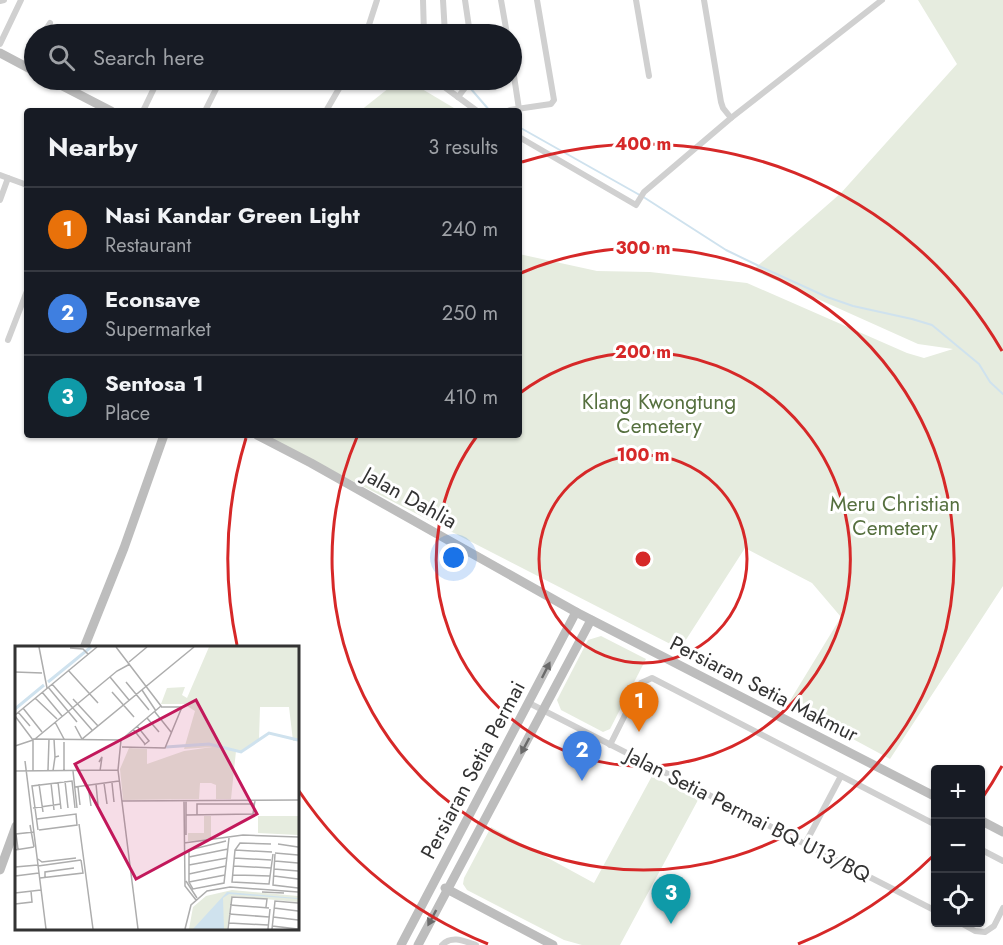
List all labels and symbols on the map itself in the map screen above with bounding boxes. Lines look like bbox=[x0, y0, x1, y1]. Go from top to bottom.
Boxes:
text: 400 m bbox=[615, 131, 671, 157]
text: 300 m bbox=[615, 235, 671, 261]
text: 200 m bbox=[615, 339, 671, 365]
park label: Klang Kwongtung Cemetery bbox=[582, 387, 736, 441]
text: 100 m bbox=[616, 442, 670, 468]
street label: Jalan Dahlia bbox=[355, 458, 462, 536]
park label: Meru Christian Cemetery bbox=[830, 489, 960, 543]
your location bbox=[439, 543, 468, 572]
centre of rings bbox=[633, 549, 653, 569]
street label: Persiaran Setia Makmur bbox=[665, 628, 864, 750]
inset map bbox=[15, 646, 298, 930]
one-way arrow bbox=[541, 662, 551, 679]
street label: Persiaran Setia Permai bbox=[413, 676, 533, 864]
pin: 1 bbox=[620, 682, 658, 732]
pin: 2 bbox=[562, 732, 602, 781]
one-way arrow bbox=[520, 738, 530, 755]
street label: Jalan Setia Permai BQ U13/BQ bbox=[618, 739, 876, 890]
pin: 3 bbox=[652, 874, 690, 924]
one-way arrow bbox=[428, 909, 437, 926]

